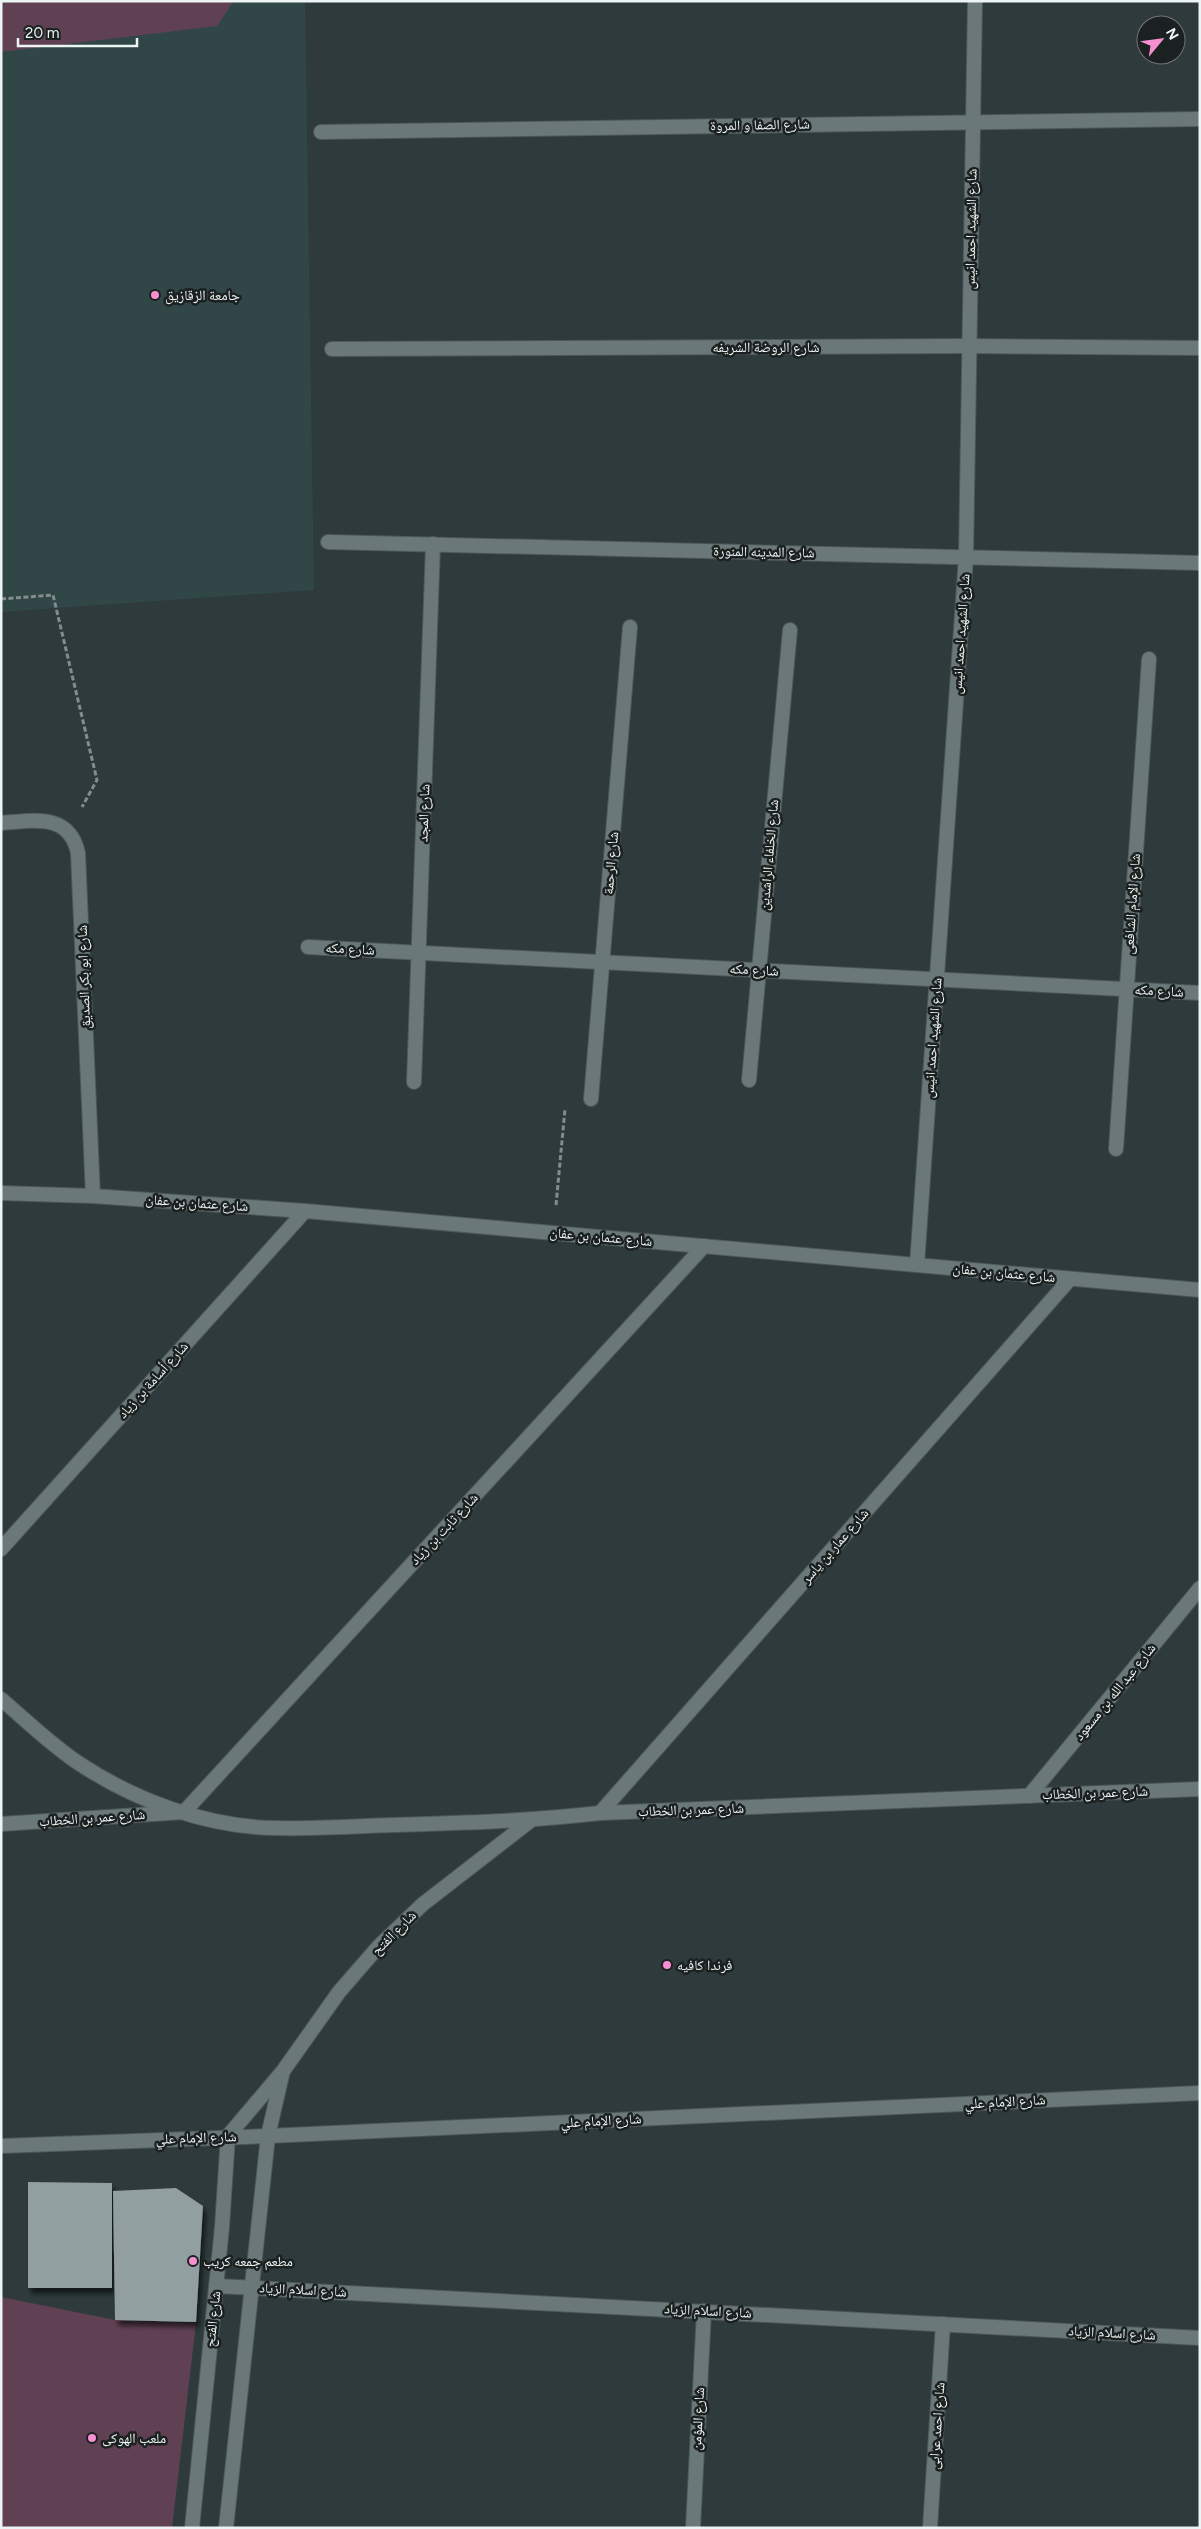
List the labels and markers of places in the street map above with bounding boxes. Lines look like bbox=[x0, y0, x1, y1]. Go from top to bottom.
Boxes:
place label: جامعة الزقازيق bbox=[165, 287, 240, 305]
marker: جامعة الزقازيق bbox=[149, 289, 161, 301]
place label: فرندا كافيه bbox=[677, 1957, 733, 1974]
marker: فرندا كافيه bbox=[661, 1959, 673, 1971]
place label: مطعم جمعه كريب bbox=[203, 2253, 293, 2271]
marker: مطعم جمعه كريب bbox=[187, 2255, 199, 2267]
place label: ملعب الهوكى bbox=[102, 2430, 166, 2447]
marker: ملعب الهوكى bbox=[86, 2432, 98, 2444]

